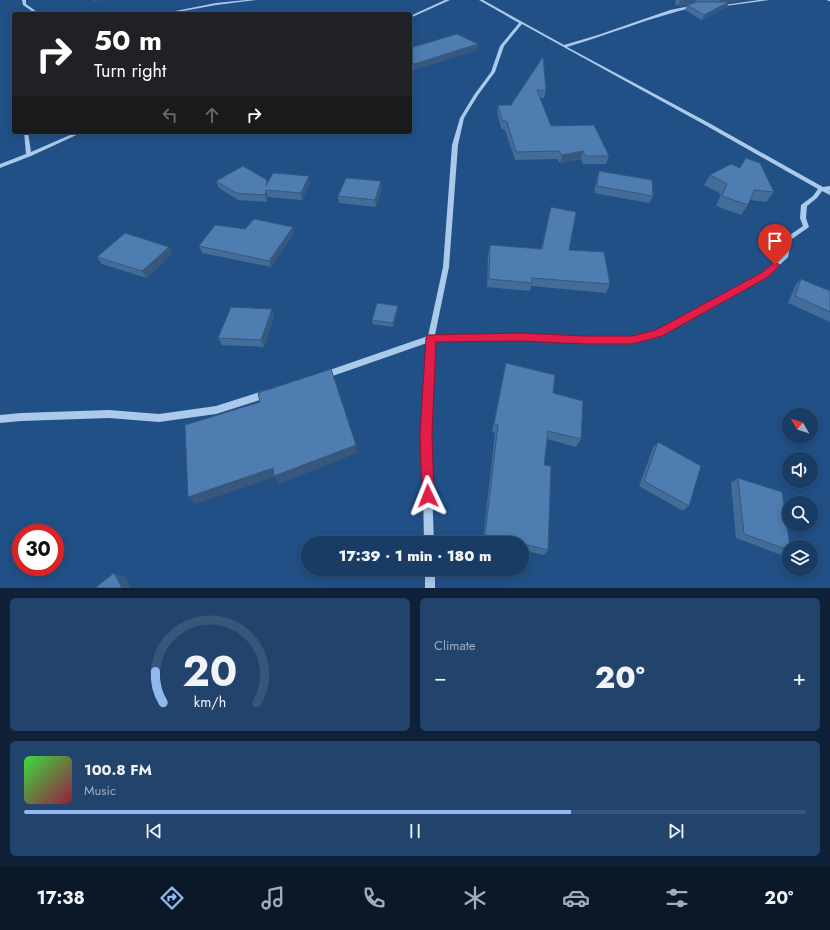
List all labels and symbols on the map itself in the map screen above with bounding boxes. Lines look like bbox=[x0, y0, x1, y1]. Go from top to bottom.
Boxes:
pin bbox=[758, 224, 792, 265]
north arrow bbox=[782, 408, 818, 444]
position arrow bbox=[407, 475, 449, 517]
speed limit sign: 30 bbox=[12, 524, 64, 576]

